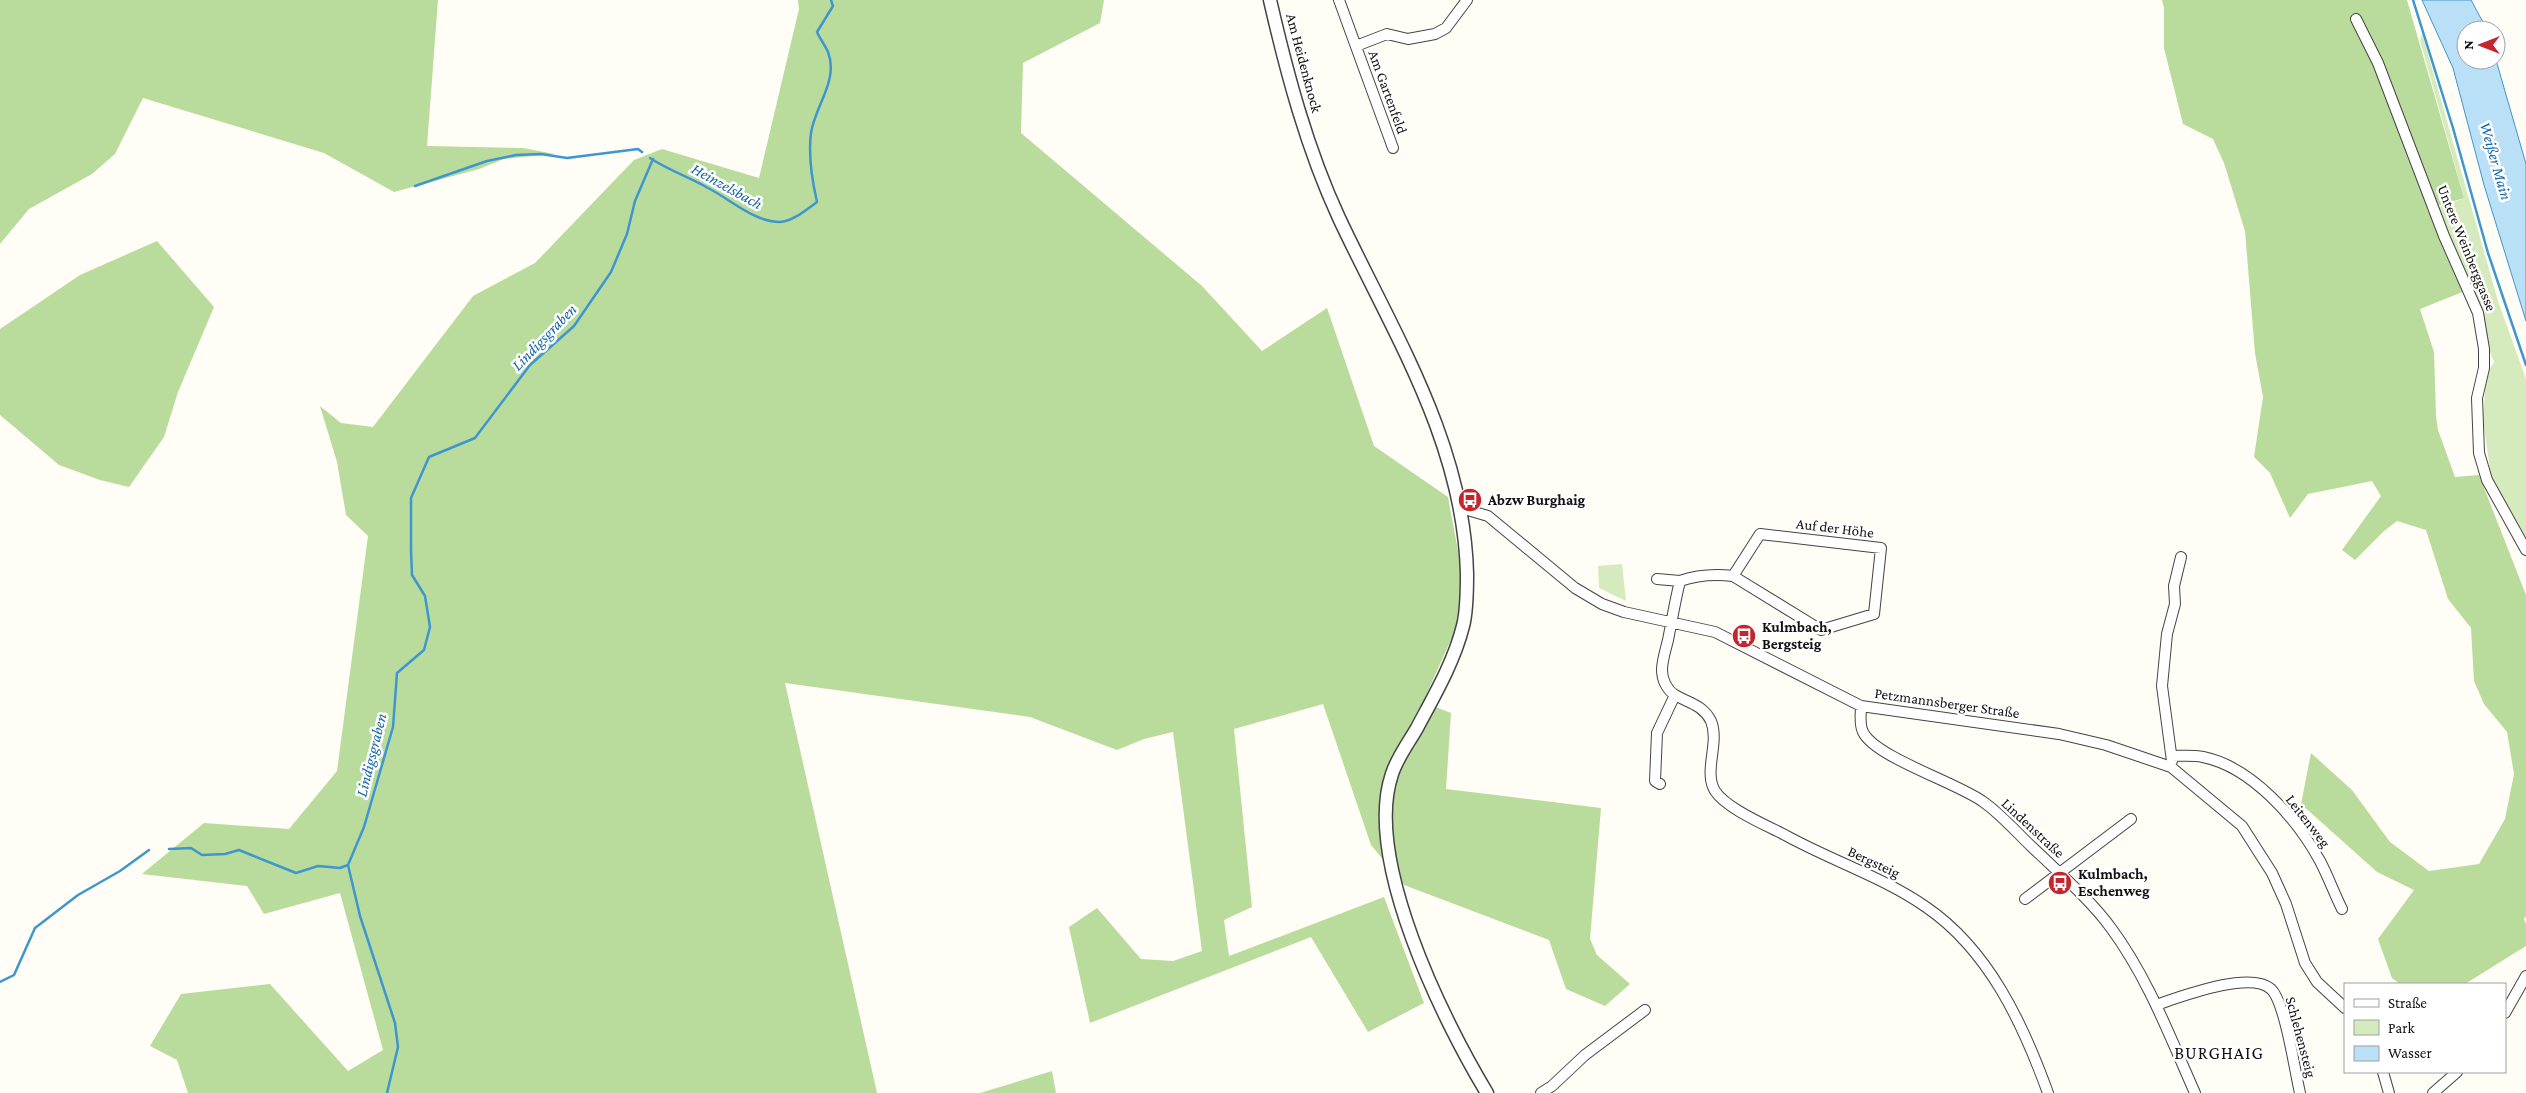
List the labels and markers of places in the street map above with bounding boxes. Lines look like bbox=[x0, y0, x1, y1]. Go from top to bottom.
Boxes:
bus stop icon: Abzw Burghaig bbox=[1457, 487, 1483, 513]
place label: Abzw Burghaig bbox=[1487, 492, 1586, 508]
place label: Kulmbach, Bergsteig bbox=[1762, 619, 1832, 652]
bus stop icon: Kulmbach, Bergsteig bbox=[1731, 623, 1757, 649]
place label: Kulmbach, Eschenweg bbox=[2078, 866, 2150, 899]
bus stop icon: Kulmbach, Eschenweg bbox=[2047, 870, 2073, 896]

